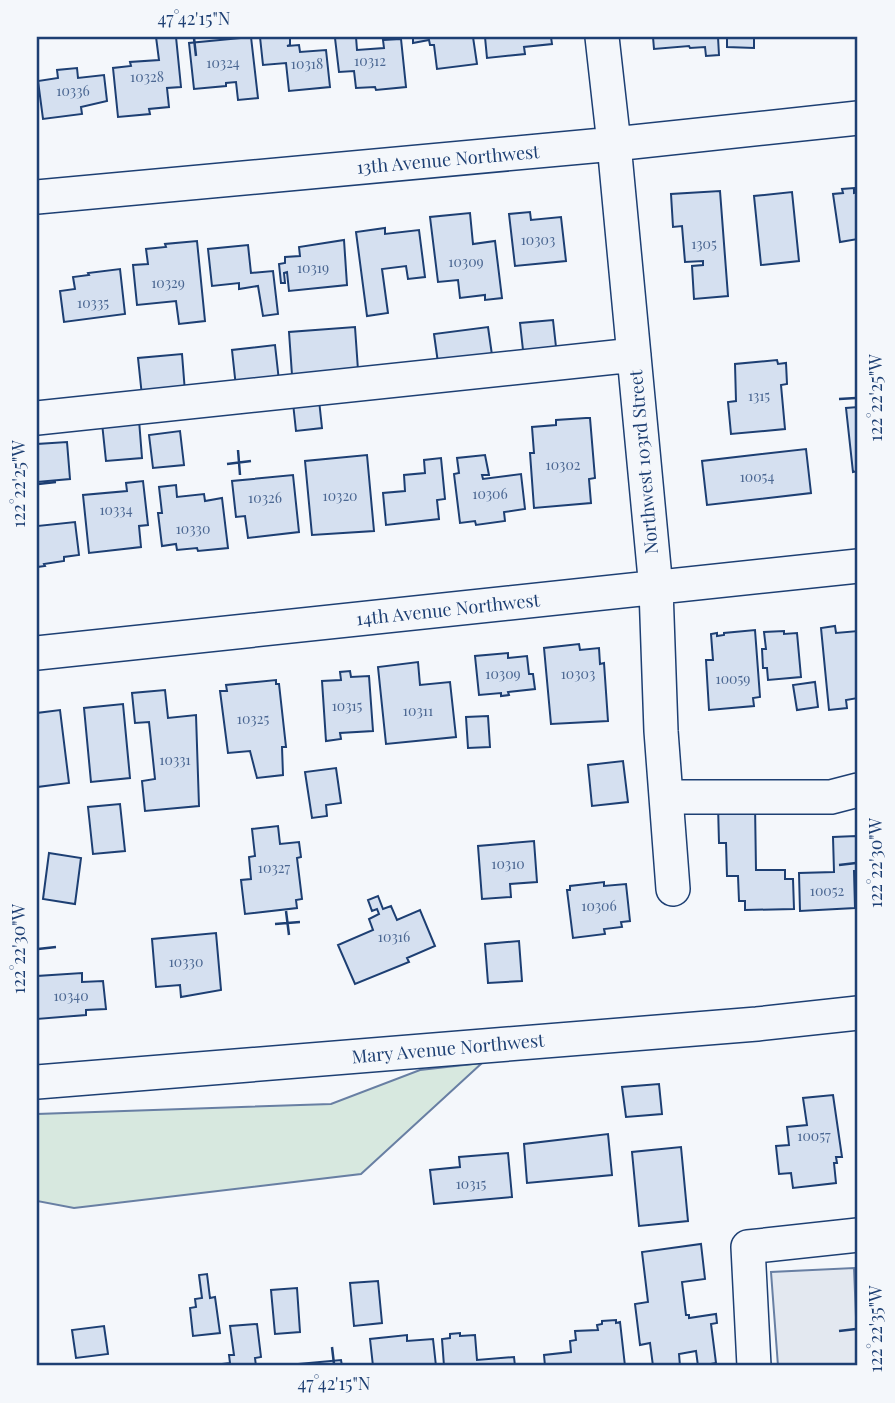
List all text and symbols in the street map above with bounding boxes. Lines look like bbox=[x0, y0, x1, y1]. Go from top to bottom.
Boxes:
text: 47°42'15"N bbox=[157, 6, 231, 30]
house number: 10312 bbox=[354, 51, 386, 70]
house number: 10324 bbox=[206, 53, 240, 72]
house number: 10318 bbox=[291, 54, 323, 73]
house number: 10328 bbox=[130, 67, 164, 86]
house number: 10336 bbox=[56, 81, 90, 100]
street label: 13th Avenue Northwest bbox=[355, 139, 541, 179]
house number: 10303 bbox=[521, 230, 555, 249]
house number: 1305 bbox=[691, 234, 717, 253]
house number: 10309 bbox=[448, 252, 484, 271]
house number: 10319 bbox=[297, 258, 329, 277]
house number: 10329 bbox=[151, 273, 185, 292]
house number: 10335 bbox=[77, 293, 109, 312]
text: 122°22'25"W bbox=[863, 354, 887, 442]
street label: Northwest 103rd Street bbox=[623, 368, 663, 555]
house number: 1315 bbox=[748, 386, 770, 405]
text: 122°22'25"W bbox=[6, 440, 30, 528]
house number: 10302 bbox=[546, 455, 581, 474]
house number: 10054 bbox=[740, 467, 774, 486]
house number: 10306 bbox=[472, 484, 508, 503]
house number: 10320 bbox=[323, 486, 358, 505]
house number: 10326 bbox=[248, 488, 282, 507]
house number: 10334 bbox=[99, 500, 133, 519]
house number: 10330 bbox=[176, 519, 210, 538]
street label: 14th Avenue Northwest bbox=[355, 587, 542, 631]
house number: 10309 bbox=[485, 664, 521, 683]
house number: 10303 bbox=[561, 664, 595, 683]
house number: 10059 bbox=[716, 669, 750, 688]
house number: 10315 bbox=[332, 696, 363, 715]
house number: 10311 bbox=[403, 701, 433, 720]
house number: 10325 bbox=[237, 709, 269, 728]
house number: 10331 bbox=[159, 750, 191, 769]
text: 122°22'30"W bbox=[863, 817, 887, 908]
house number: 10310 bbox=[491, 854, 525, 873]
house number: 10327 bbox=[258, 858, 290, 877]
house number: 10052 bbox=[810, 881, 845, 900]
house number: 10306 bbox=[581, 896, 617, 915]
text: 122°22'30"W bbox=[6, 903, 30, 994]
house number: 10316 bbox=[378, 927, 410, 946]
house number: 10330 bbox=[169, 952, 203, 971]
house number: 10340 bbox=[53, 986, 89, 1005]
street label: Mary Avenue Northwest bbox=[351, 1028, 546, 1068]
house number: 10057 bbox=[797, 1126, 831, 1145]
house number: 10315 bbox=[456, 1174, 487, 1193]
text: 122°22'35"W bbox=[863, 1285, 887, 1372]
text: 47°42'15"N bbox=[297, 1371, 371, 1395]

